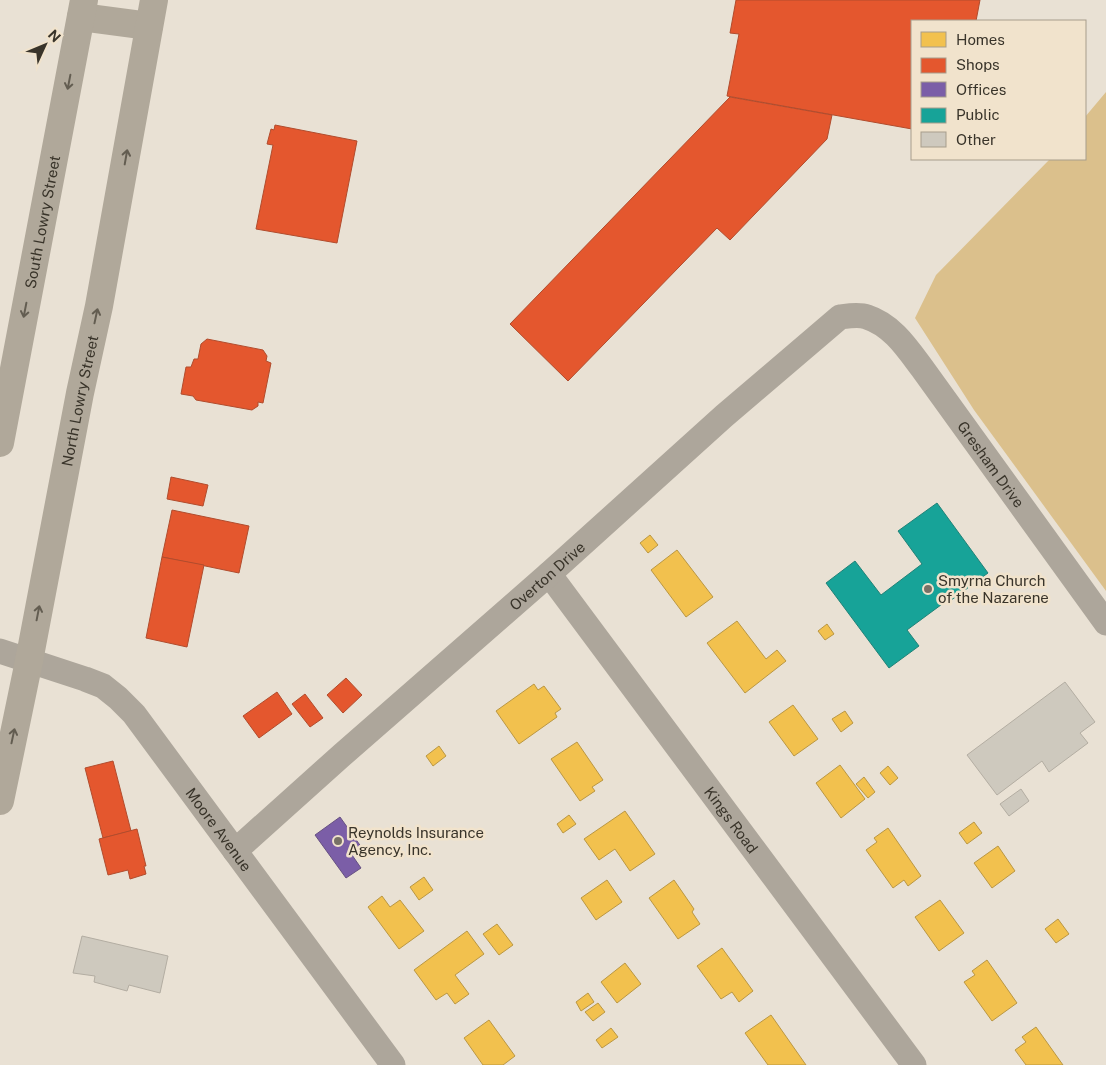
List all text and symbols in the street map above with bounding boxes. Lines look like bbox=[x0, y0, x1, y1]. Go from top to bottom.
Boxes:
north arrow bbox=[20, 20, 70, 70]
legend bbox=[911, 20, 1086, 160]
text: N bbox=[45, 26, 64, 45]
text: Homes bbox=[956, 31, 1005, 48]
text: Shops bbox=[956, 56, 1000, 73]
one-way arrow bbox=[63, 73, 73, 89]
text: Offices bbox=[956, 81, 1006, 98]
text: Public bbox=[956, 106, 1000, 123]
text: Other bbox=[956, 131, 996, 148]
one-way arrow bbox=[121, 149, 131, 165]
street label: South Lowry Street bbox=[21, 154, 63, 290]
one-way arrow bbox=[20, 302, 30, 318]
one-way arrow bbox=[92, 309, 102, 325]
street label: North Lowry Street bbox=[58, 333, 101, 468]
street label: Gresham Drive bbox=[954, 418, 1028, 510]
street label: Overton Drive bbox=[506, 538, 588, 613]
place label: Smyrna Church of the Nazarene bbox=[938, 572, 1049, 606]
marker: Smyrna Church of the Nazarene bbox=[922, 583, 934, 595]
one-way arrow bbox=[33, 606, 43, 622]
one-way arrow bbox=[9, 728, 19, 744]
street label: Kings Road bbox=[701, 783, 762, 856]
street label: Moore Avenue bbox=[183, 784, 256, 874]
place label: Reynolds Insurance Agency, Inc. bbox=[348, 824, 484, 858]
marker: Reynolds Insurance Agency, Inc. bbox=[332, 835, 344, 847]

